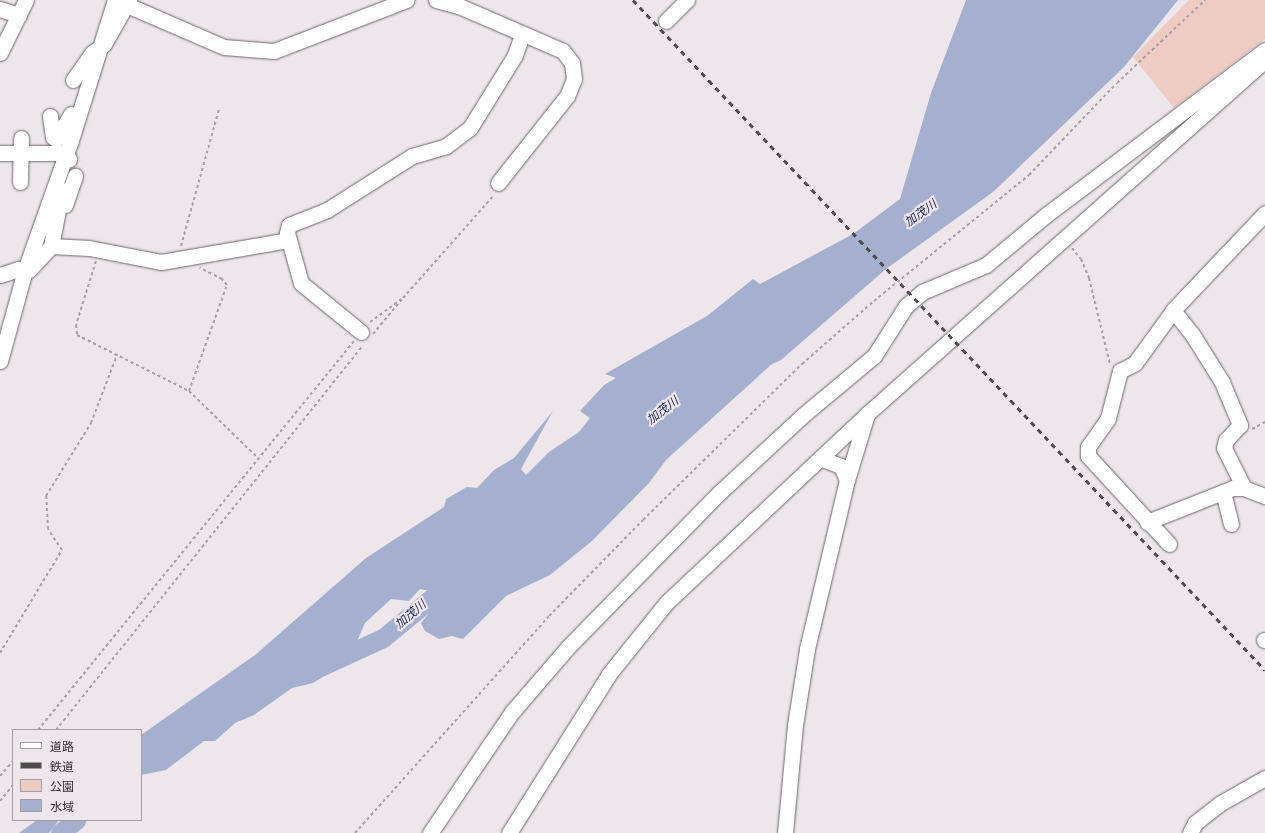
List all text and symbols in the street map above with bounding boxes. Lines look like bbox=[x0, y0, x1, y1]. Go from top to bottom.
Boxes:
water label: 加茂川 bbox=[902, 198, 940, 230]
water label: 加茂川 bbox=[644, 394, 682, 428]
water label: 加茂川 bbox=[393, 598, 429, 632]
legend bbox=[12, 729, 142, 821]
text: 道路 bbox=[50, 740, 74, 754]
text: 鉄道 bbox=[50, 760, 74, 774]
text: 公園 bbox=[50, 780, 74, 794]
text: 水域 bbox=[50, 800, 74, 814]

